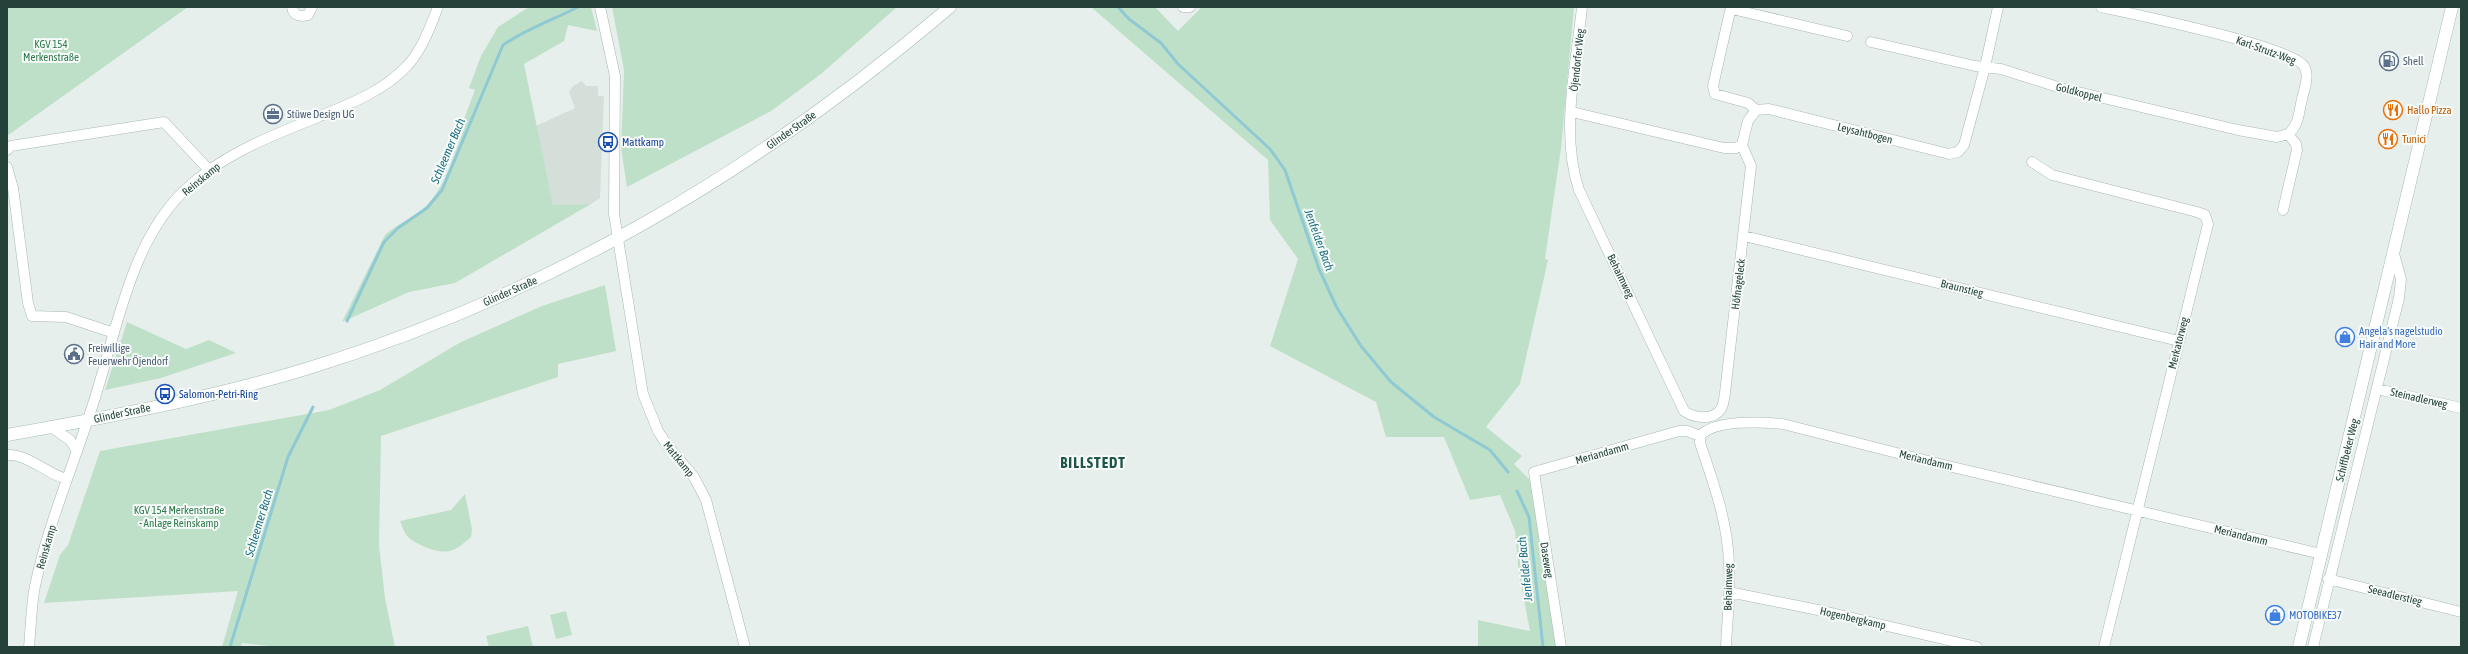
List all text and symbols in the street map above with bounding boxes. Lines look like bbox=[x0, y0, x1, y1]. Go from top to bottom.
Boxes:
street label: Öjendorfer Weg bbox=[1568, 28, 1586, 92]
street label: Karl-Strutz-Weg bbox=[2234, 34, 2298, 66]
park label: KGV 154 Merkenstraße bbox=[23, 38, 79, 63]
fuel station icon: Shell bbox=[2378, 50, 2400, 72]
place label: Shell bbox=[2403, 55, 2424, 67]
street label: Goldkoppel bbox=[2055, 80, 2103, 104]
restaurant icon: Hallo Pizza bbox=[2382, 99, 2404, 121]
office icon: Stüwe Design UG bbox=[262, 103, 284, 125]
place label: Hallo Pizza bbox=[2407, 104, 2452, 116]
place label: Stüwe Design UG bbox=[287, 108, 355, 120]
street label: Glinder Straße bbox=[764, 109, 818, 151]
water label: Schleemer Bach bbox=[428, 116, 468, 187]
street label: Leysahtbogen bbox=[1836, 120, 1894, 146]
restaurant icon: Tunici bbox=[2377, 128, 2399, 150]
bus stop icon: Mattkamp bbox=[597, 131, 619, 153]
place label: Tunici bbox=[2402, 133, 2426, 145]
place label: Mattkamp bbox=[622, 136, 664, 148]
street label: Reinskamp bbox=[180, 160, 222, 198]
water label: Jenfelder Bach bbox=[1301, 206, 1337, 273]
street label: Behaimweg bbox=[1605, 252, 1637, 300]
street label: Höfnageleck bbox=[1729, 258, 1747, 310]
street label: Glinder Straße bbox=[481, 274, 539, 308]
street label: Braunstieg bbox=[1940, 277, 1985, 299]
street label: Merkatorweg bbox=[2166, 315, 2190, 370]
place label: Angela's nagelstudio Hair and More bbox=[2359, 325, 2443, 350]
shop icon: Angela's nagelstudio Hair and More bbox=[2334, 326, 2356, 348]
place label: Freiwillige Feuerwehr Öjendorf bbox=[88, 342, 168, 367]
public building icon: Freiwillige Feuerwehr Öjendorf bbox=[63, 343, 85, 365]
bus stop icon: Salomon-Petri-Ring bbox=[154, 383, 176, 405]
street label: Steinadlerweg bbox=[2389, 386, 2449, 410]
place label: Salomon-Petri-Ring bbox=[179, 388, 258, 400]
street label: Glinder Straße bbox=[93, 401, 151, 425]
street label: Schiffbeker Weg bbox=[2333, 417, 2361, 483]
street label: Mattkamp bbox=[661, 439, 697, 479]
street label: Meriandamm bbox=[1574, 440, 1630, 466]
street label: Meriandamm bbox=[1898, 448, 1954, 472]
district label: BILLSTEDT bbox=[1060, 454, 1126, 471]
water label: Schleemer Bach bbox=[242, 487, 276, 559]
park label: KGV 154 Merkenstraße - Anlage Reinskamp bbox=[134, 504, 224, 529]
street label: Meriandamm bbox=[2213, 523, 2269, 547]
street label: Reinskamp bbox=[34, 524, 58, 570]
water label: Jenfelder Bach bbox=[1515, 536, 1535, 603]
street label: Daseweg bbox=[1538, 541, 1556, 579]
street label: Behaimweg bbox=[1722, 563, 1734, 611]
street label: Seeadlerstieg bbox=[2367, 582, 2424, 608]
shop icon: MOTOBIKE37 bbox=[2264, 604, 2286, 626]
street label: Hogenbergkamp bbox=[1819, 605, 1887, 631]
place label: MOTOBIKE37 bbox=[2289, 609, 2342, 621]

